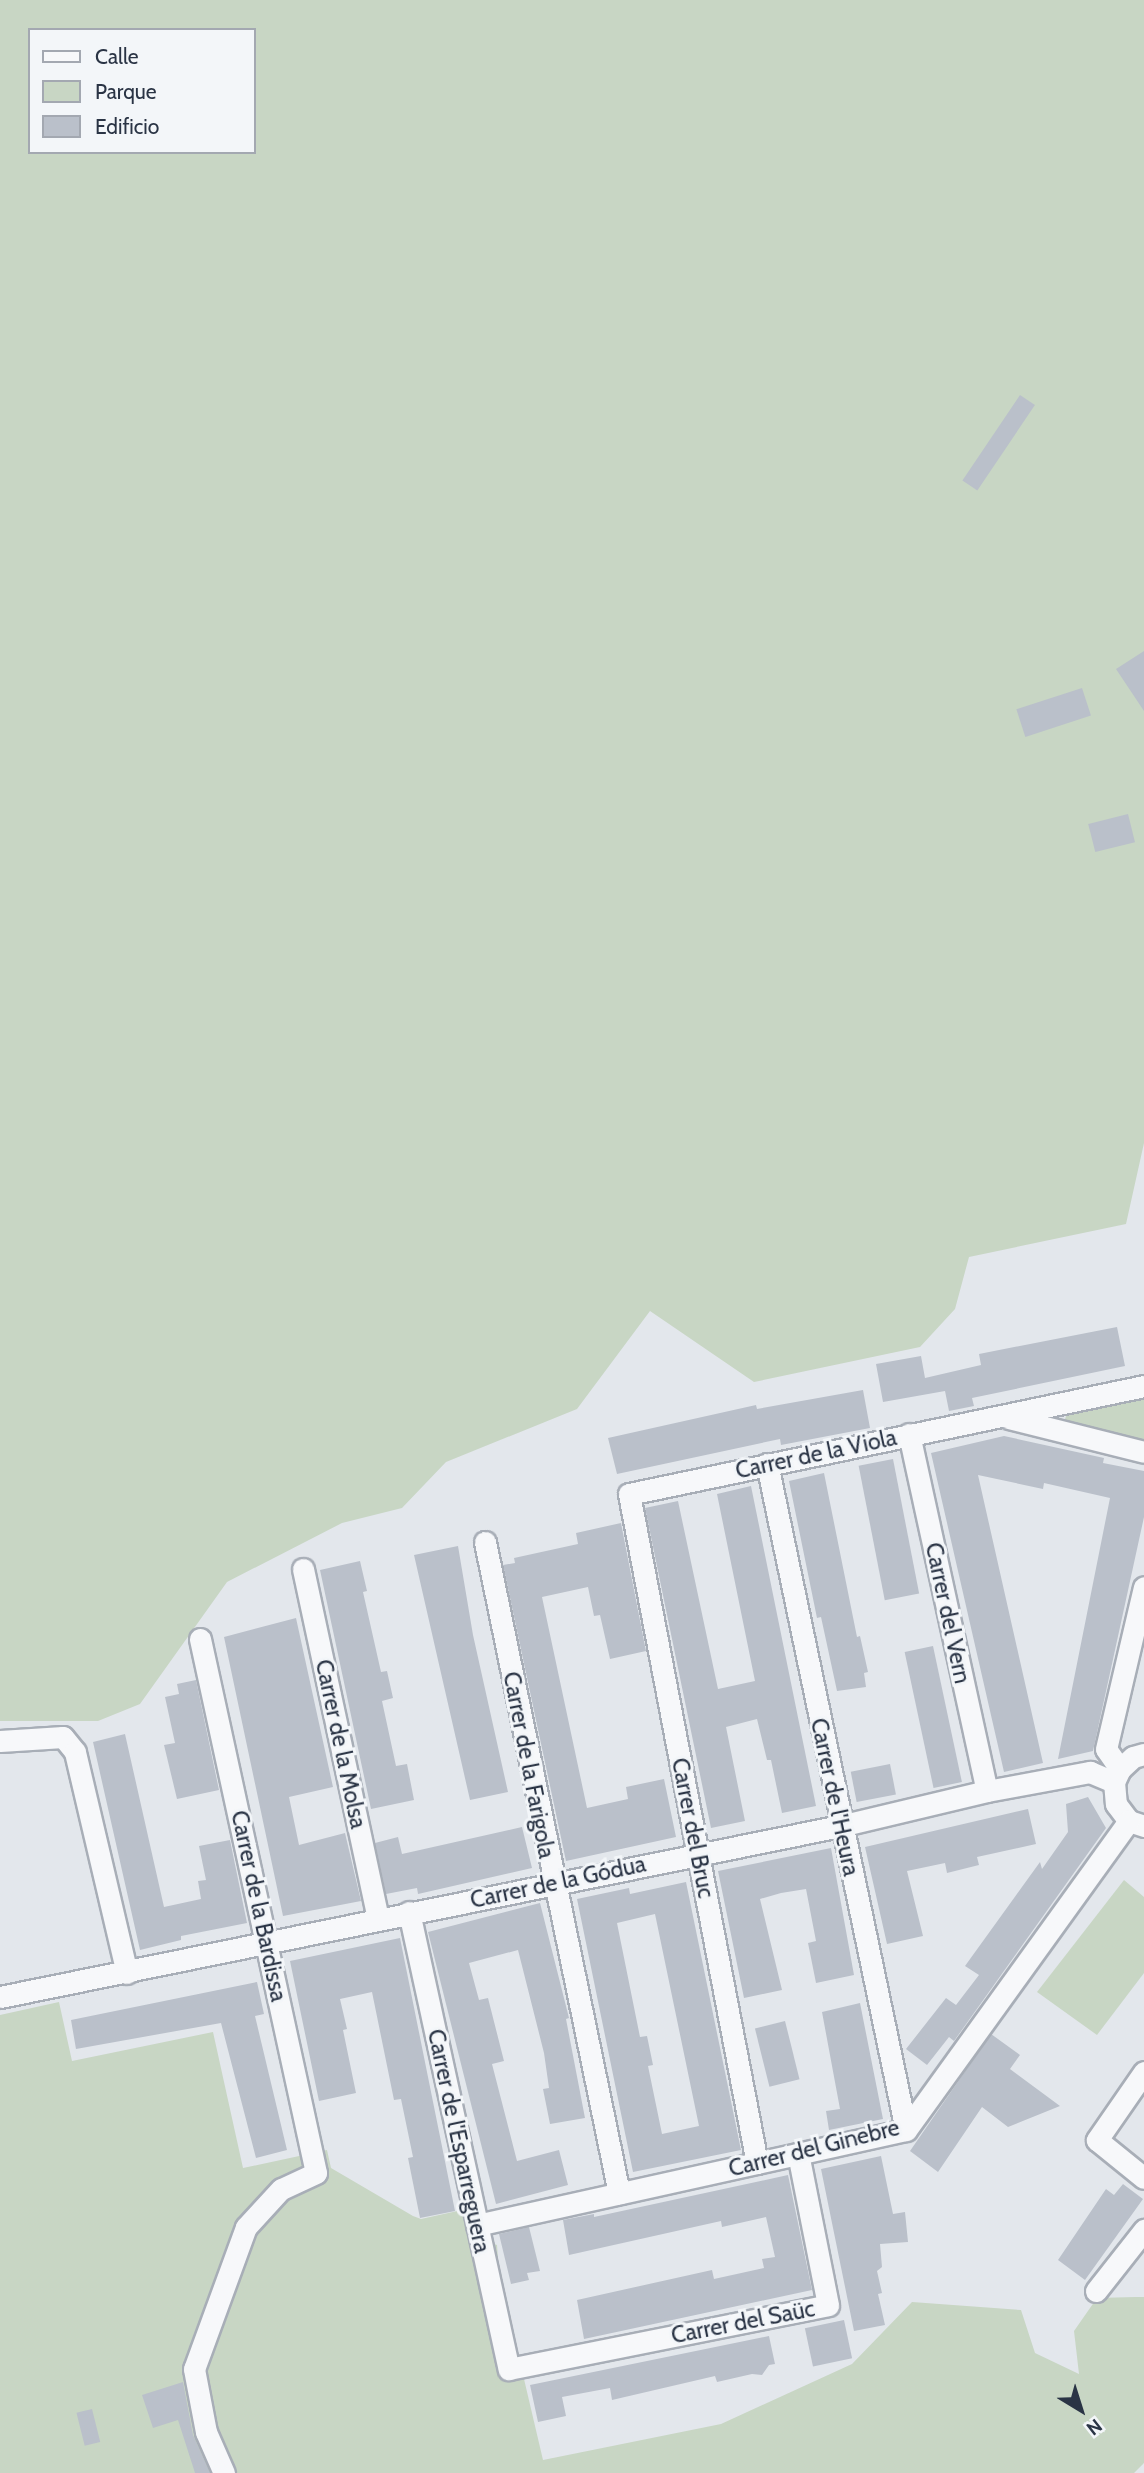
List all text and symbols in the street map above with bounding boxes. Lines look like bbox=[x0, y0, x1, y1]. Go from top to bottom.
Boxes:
legend bbox=[28, 28, 256, 154]
text: Calle bbox=[95, 44, 139, 69]
text: Parque bbox=[95, 79, 157, 104]
text: Edificio bbox=[95, 114, 159, 139]
street label: Carrer de la Viola bbox=[733, 1423, 899, 1485]
street label: Carrer del Vern bbox=[920, 1540, 976, 1686]
street label: Carrer de la Molsa bbox=[310, 1657, 372, 1831]
street label: Carrer de la Farigola bbox=[497, 1669, 561, 1861]
street label: Carrer de l'Heura bbox=[805, 1716, 865, 1878]
street label: Carrer del Bruc bbox=[666, 1756, 720, 1900]
street label: Carrer de la Bardissa bbox=[225, 1808, 293, 2004]
street label: Carrer de la Gódua bbox=[468, 1850, 648, 1914]
street label: Carrer de l'Esparreguera bbox=[422, 2027, 496, 2255]
street label: Carrer del Ginebre bbox=[726, 2113, 902, 2183]
street label: Carrer del Saüc bbox=[669, 2295, 817, 2349]
north arrow bbox=[1046, 2375, 1116, 2445]
text: N bbox=[1082, 2414, 1107, 2440]

